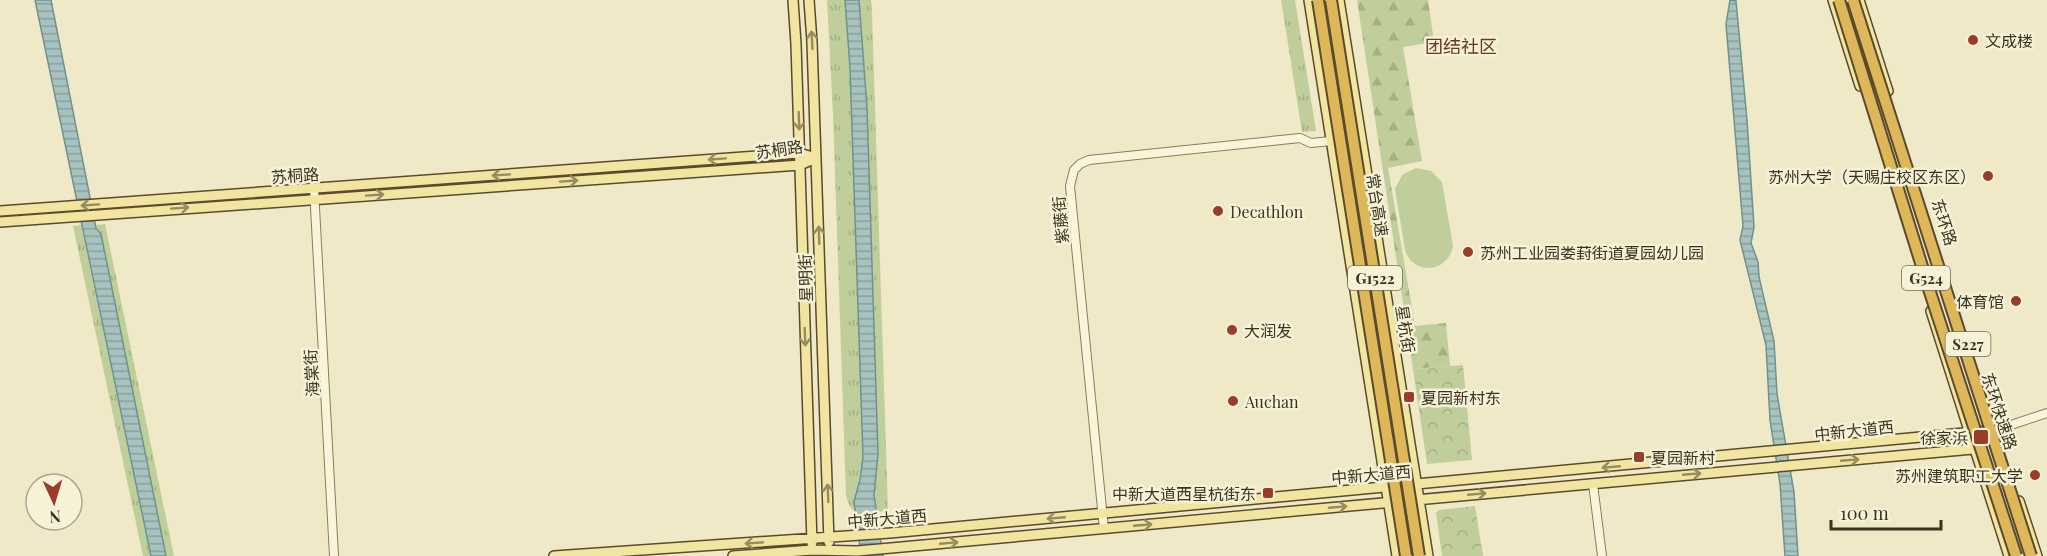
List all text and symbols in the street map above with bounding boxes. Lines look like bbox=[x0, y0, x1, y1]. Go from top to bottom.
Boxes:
one-way arrow bbox=[806, 30, 817, 50]
place label: 文成楼 bbox=[1985, 30, 2033, 51]
marker: 文成楼 bbox=[1966, 33, 1980, 47]
district label: 团结社区 bbox=[1425, 34, 1497, 58]
one-way arrow bbox=[793, 111, 804, 131]
street label: 苏桐路 bbox=[754, 135, 804, 163]
one-way arrow bbox=[707, 154, 727, 165]
street label: 苏桐路 bbox=[270, 163, 320, 187]
place label: 苏州大学（天赐庄校区东区） bbox=[1768, 166, 1976, 187]
marker: 苏州大学（天赐庄校区东区） bbox=[1981, 169, 1995, 183]
one-way arrow bbox=[492, 170, 512, 181]
street label: 常台高速 bbox=[1363, 172, 1393, 238]
one-way arrow bbox=[559, 175, 579, 186]
one-way arrow bbox=[364, 189, 384, 200]
street label: 紫藤街 bbox=[1047, 195, 1073, 245]
street label: 东环路 bbox=[1928, 196, 1962, 248]
one-way arrow bbox=[80, 200, 100, 211]
place label: Decathlon bbox=[1230, 201, 1304, 222]
one-way arrow bbox=[170, 202, 190, 213]
marker: Decathlon bbox=[1211, 204, 1225, 218]
one-way arrow bbox=[813, 225, 824, 245]
place label: 苏州工业园娄葑街道夏园幼儿园 bbox=[1480, 242, 1704, 263]
marker: 苏州工业园娄葑街道夏园幼儿园 bbox=[1461, 245, 1475, 259]
street label: 星明街 bbox=[794, 254, 816, 302]
road number: G1522 bbox=[1348, 266, 1402, 290]
road number: G524 bbox=[1902, 266, 1950, 290]
place label: 体育馆 bbox=[1956, 291, 2004, 312]
marker: 体育馆 bbox=[2009, 294, 2023, 308]
street label: 星杭街 bbox=[1392, 304, 1420, 354]
place label: 大润发 bbox=[1244, 320, 1292, 341]
marker: 大润发 bbox=[1225, 323, 1239, 337]
one-way arrow bbox=[800, 327, 811, 347]
road number: S227 bbox=[1946, 332, 1990, 356]
street label: 海棠街 bbox=[299, 348, 323, 398]
street label: 东环快速路 bbox=[1978, 370, 2022, 452]
place label: 夏园新村东 bbox=[1421, 387, 1501, 408]
marker: 夏园新村东 bbox=[1402, 390, 1416, 404]
place label: Auchan bbox=[1244, 391, 1299, 412]
marker: Auchan bbox=[1226, 394, 1240, 408]
street label: 中新大道西 bbox=[1813, 415, 1895, 445]
place label: 徐家浜 bbox=[1920, 427, 1968, 448]
marker: 徐家浜 bbox=[1972, 428, 1990, 446]
place label: 夏园新村 bbox=[1651, 447, 1715, 468]
marker: 夏园新村 bbox=[1632, 450, 1646, 464]
one-way arrow bbox=[1840, 454, 1860, 465]
street label: 中新大道西 bbox=[1330, 460, 1412, 488]
one-way arrow bbox=[1602, 462, 1622, 473]
place label: 苏州建筑职工大学 bbox=[1895, 465, 2023, 486]
one-way arrow bbox=[1681, 468, 1701, 479]
marker: 苏州建筑职工大学 bbox=[2028, 468, 2042, 482]
north arrow bbox=[24, 472, 84, 532]
one-way arrow bbox=[822, 483, 833, 503]
place label: 中新大道西星杭街东 bbox=[1112, 483, 1256, 504]
marker: 中新大道西星杭街东 bbox=[1261, 486, 1275, 500]
one-way arrow bbox=[1466, 488, 1486, 499]
scale bar bbox=[1831, 493, 1940, 531]
one-way arrow bbox=[1327, 501, 1347, 512]
text: 100 m bbox=[1840, 501, 1889, 525]
street label: 中新大道西 bbox=[846, 504, 928, 532]
text: N bbox=[48, 507, 62, 528]
one-way arrow bbox=[1047, 513, 1067, 524]
one-way arrow bbox=[1133, 519, 1153, 530]
one-way arrow bbox=[939, 537, 959, 548]
one-way arrow bbox=[744, 538, 764, 549]

